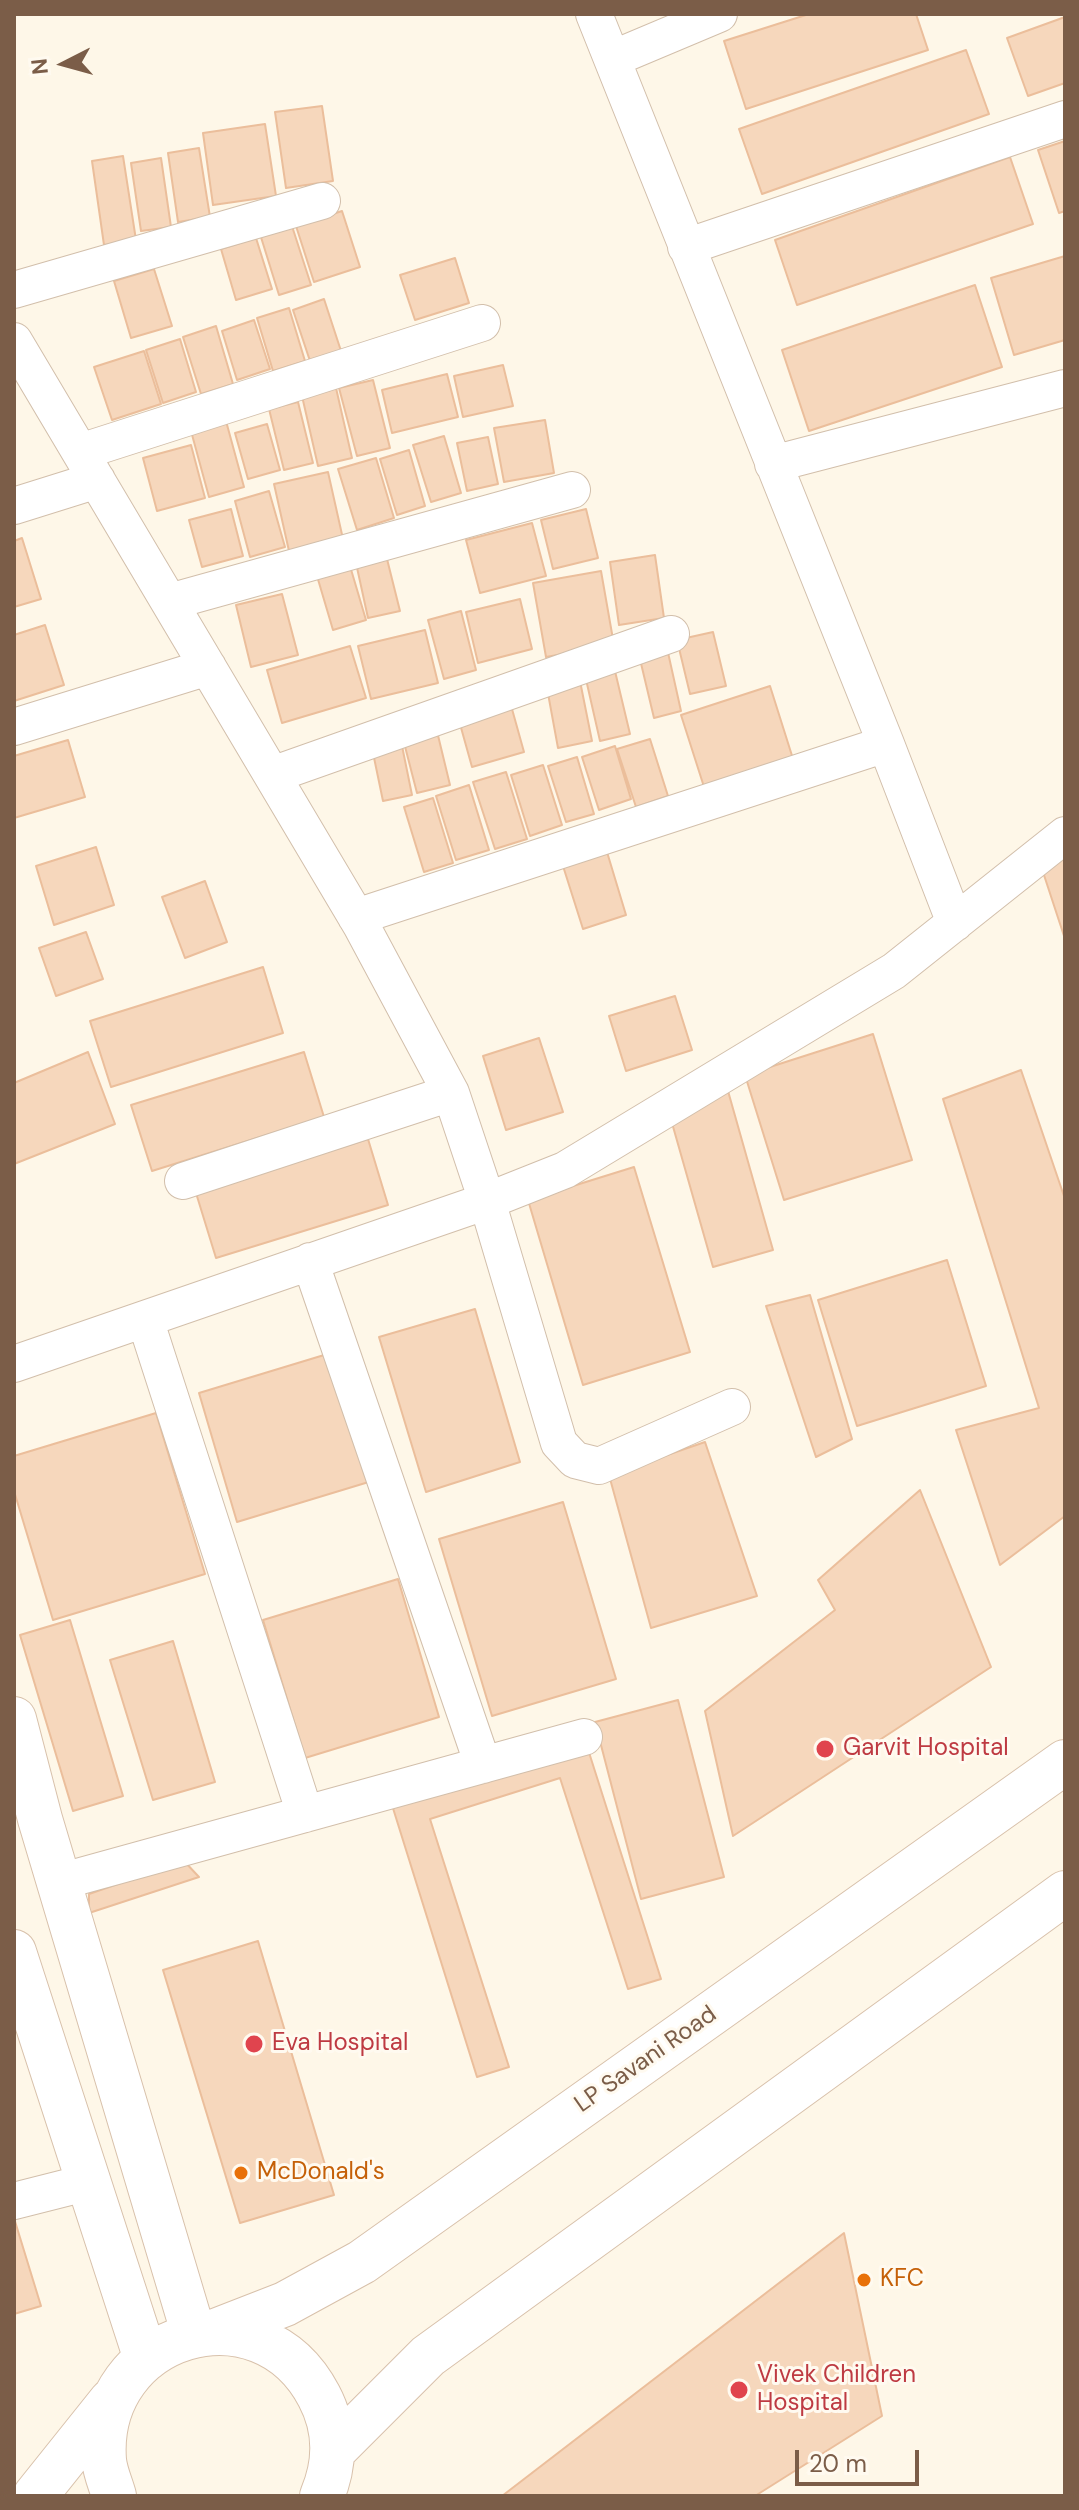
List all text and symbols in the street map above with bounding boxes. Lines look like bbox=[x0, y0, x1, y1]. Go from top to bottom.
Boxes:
north arrow bbox=[24, 24, 104, 104]
text: N bbox=[24, 57, 55, 76]
place label: Garvit Hospital bbox=[843, 1735, 1009, 1763]
marker: Garvit Hospital bbox=[814, 1738, 836, 1760]
street label: LP Savani Road bbox=[570, 2000, 722, 2120]
place label: Eva Hospital bbox=[272, 2030, 408, 2058]
marker: Eva Hospital bbox=[243, 2033, 265, 2055]
place label: McDonald's bbox=[257, 2159, 385, 2187]
marker: McDonald's bbox=[232, 2164, 250, 2182]
place label: KFC bbox=[880, 2266, 924, 2294]
marker: KFC bbox=[855, 2271, 873, 2289]
place label: Vivek Children Hospital bbox=[757, 2362, 916, 2418]
marker: Vivek Children Hospital bbox=[728, 2379, 750, 2401]
scale bar bbox=[799, 2434, 923, 2484]
text: 20 m bbox=[809, 2448, 867, 2479]

